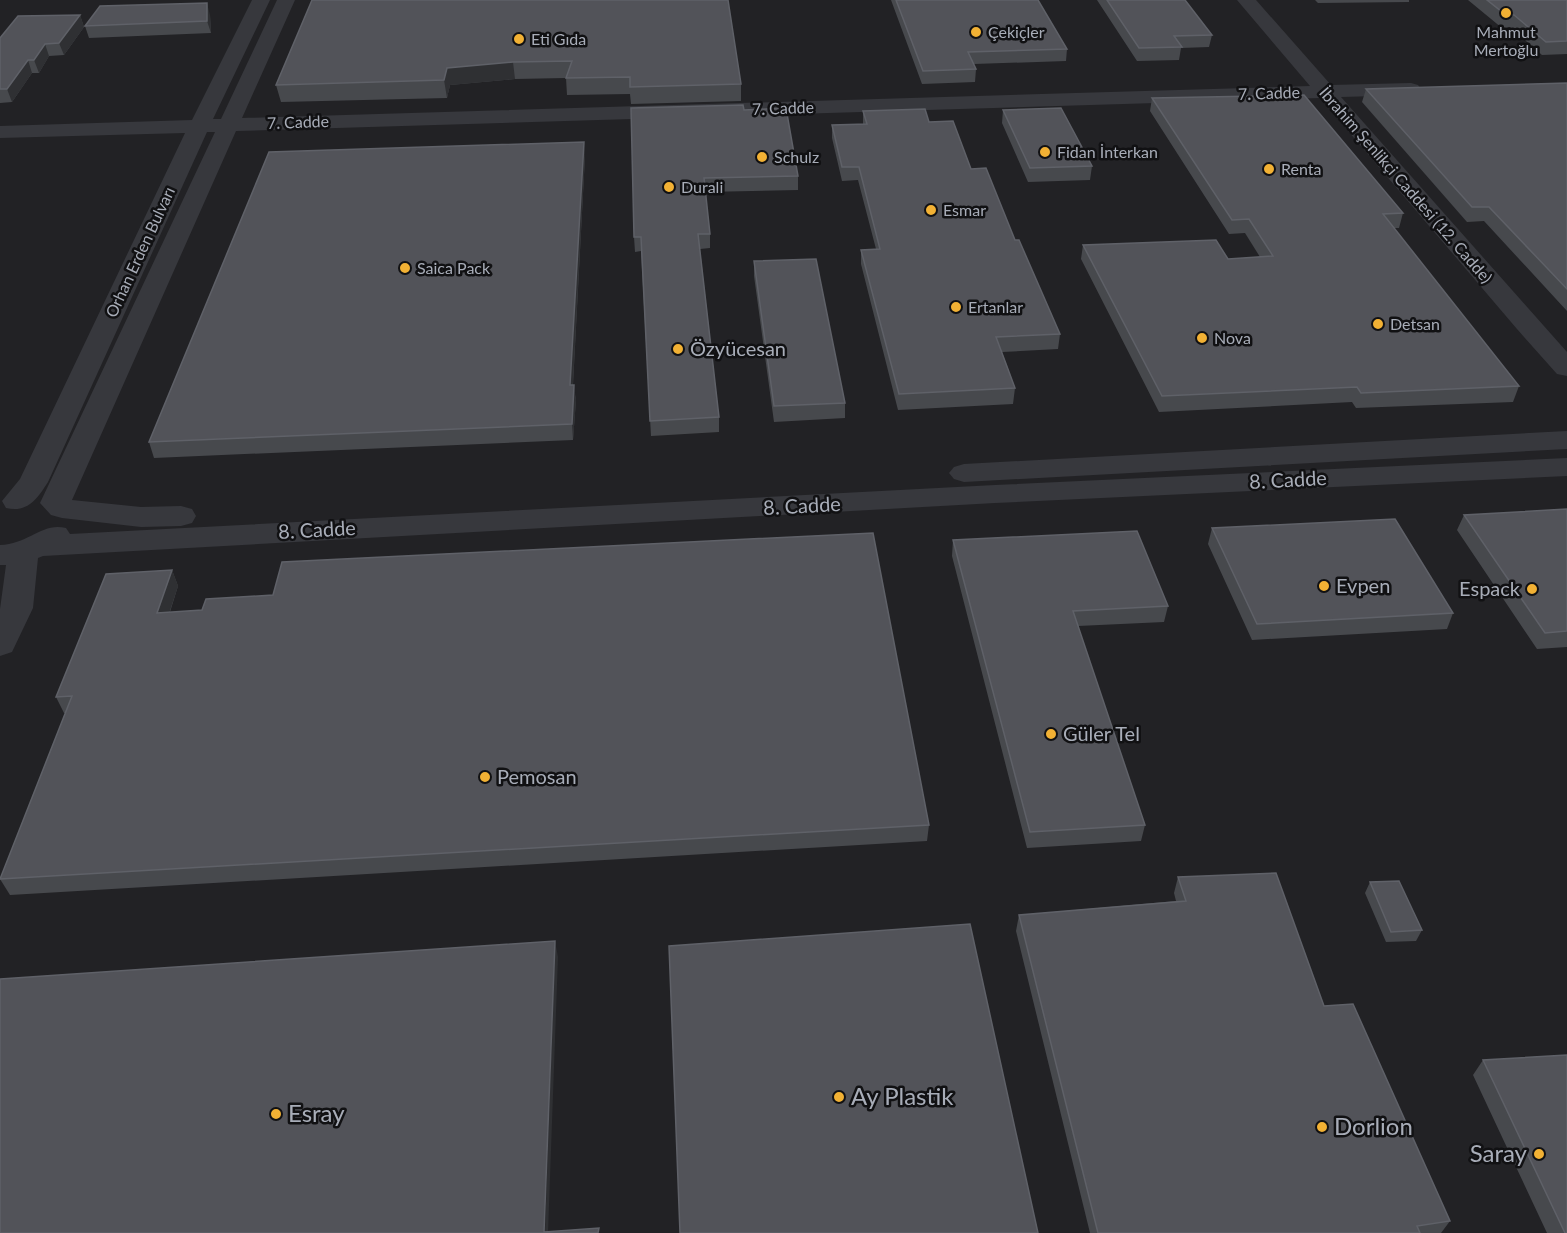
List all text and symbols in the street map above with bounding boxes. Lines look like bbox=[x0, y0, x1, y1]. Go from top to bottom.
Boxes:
marker: Mahmut Mertoğlu bbox=[1499, 6, 1513, 20]
place label: Çekiçler bbox=[988, 22, 1045, 41]
place label: Mahmut Mertoğlu bbox=[1474, 22, 1538, 59]
marker: Çekiçler bbox=[969, 25, 983, 39]
place label: Eti Gıda bbox=[531, 29, 586, 48]
marker: Eti Gıda bbox=[512, 32, 526, 46]
street label: 7. Cadde bbox=[1238, 82, 1300, 103]
street label: İbrahim Şenlikçi Caddesi (12. Cadde) bbox=[1316, 83, 1497, 287]
street label: 7. Cadde bbox=[752, 97, 814, 118]
street label: 7. Cadde bbox=[267, 111, 329, 132]
place label: Fidan İnterkan bbox=[1057, 142, 1158, 161]
marker: Fidan İnterkan bbox=[1038, 145, 1052, 159]
place label: Schulz bbox=[774, 147, 819, 166]
marker: Schulz bbox=[755, 150, 769, 164]
place label: Renta bbox=[1281, 159, 1321, 178]
marker: Renta bbox=[1262, 162, 1276, 176]
place label: Durali bbox=[681, 177, 723, 196]
marker: Durali bbox=[662, 180, 676, 194]
street label: Orhan Erden Bulvarı bbox=[101, 183, 178, 320]
place label: Esmar bbox=[943, 200, 986, 219]
marker: Esmar bbox=[924, 203, 938, 217]
place label: Saica Pack bbox=[417, 258, 491, 277]
marker: Saica Pack bbox=[398, 261, 412, 275]
place label: Ertanlar bbox=[968, 297, 1023, 316]
marker: Ertanlar bbox=[949, 300, 963, 314]
place label: Detsan bbox=[1390, 314, 1440, 333]
marker: Detsan bbox=[1371, 317, 1385, 331]
place label: Nova bbox=[1214, 328, 1251, 347]
marker: Nova bbox=[1195, 331, 1209, 345]
place label: Özyücesan bbox=[690, 336, 786, 360]
marker: Özyücesan bbox=[671, 342, 685, 356]
street label: 8. Cadde bbox=[1249, 465, 1327, 493]
street label: 8. Cadde bbox=[763, 491, 841, 519]
street label: 8. Cadde bbox=[278, 515, 356, 543]
place label: Evpen bbox=[1336, 573, 1390, 597]
place label: Espack bbox=[1459, 576, 1521, 600]
marker: Evpen bbox=[1317, 579, 1331, 593]
marker: Espack bbox=[1525, 582, 1539, 596]
place label: Güler Tel bbox=[1063, 721, 1140, 745]
marker: Güler Tel bbox=[1044, 727, 1058, 741]
place label: Pemosan bbox=[497, 764, 577, 788]
marker: Pemosan bbox=[478, 770, 492, 784]
place label: Ay Plastik bbox=[851, 1081, 954, 1110]
marker: Ay Plastik bbox=[832, 1090, 846, 1104]
place label: Esray bbox=[288, 1098, 345, 1127]
marker: Esray bbox=[269, 1107, 283, 1121]
place label: Dorlion bbox=[1334, 1111, 1413, 1140]
marker: Dorlion bbox=[1315, 1120, 1329, 1134]
place label: Saray bbox=[1470, 1138, 1528, 1167]
marker: Saray bbox=[1532, 1147, 1546, 1161]

